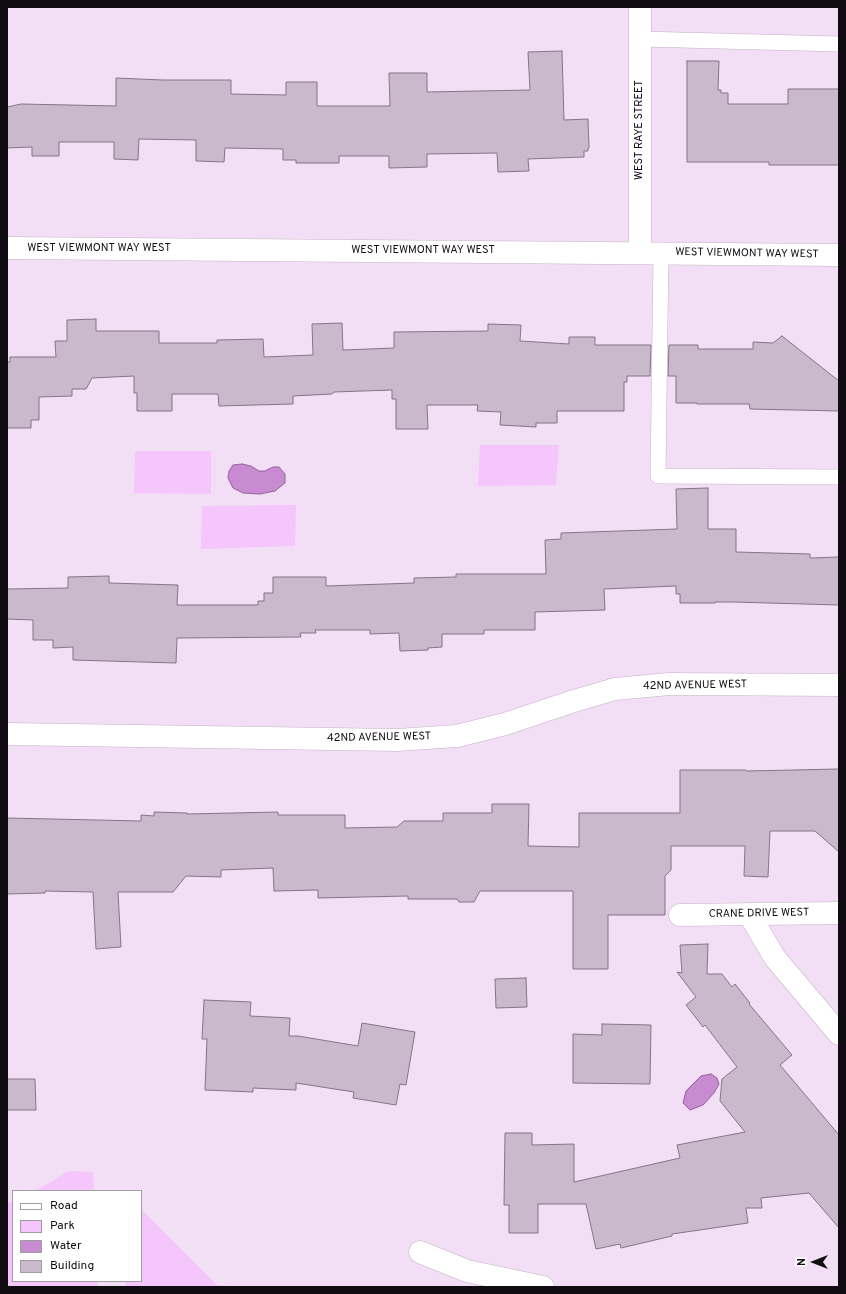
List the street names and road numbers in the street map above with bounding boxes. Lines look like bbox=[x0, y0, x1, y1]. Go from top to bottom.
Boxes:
street label: WEST RAYE STREET bbox=[633, 80, 647, 180]
street label: WEST VIEWMONT WAY WEST bbox=[27, 242, 171, 256]
street label: WEST VIEWMONT WAY WEST bbox=[351, 244, 495, 258]
street label: WEST VIEWMONT WAY WEST bbox=[675, 246, 819, 262]
street label: 42ND AVENUE WEST bbox=[643, 678, 747, 694]
street label: 42ND AVENUE WEST bbox=[327, 730, 431, 746]
street label: CRANE DRIVE WEST bbox=[709, 907, 809, 921]

